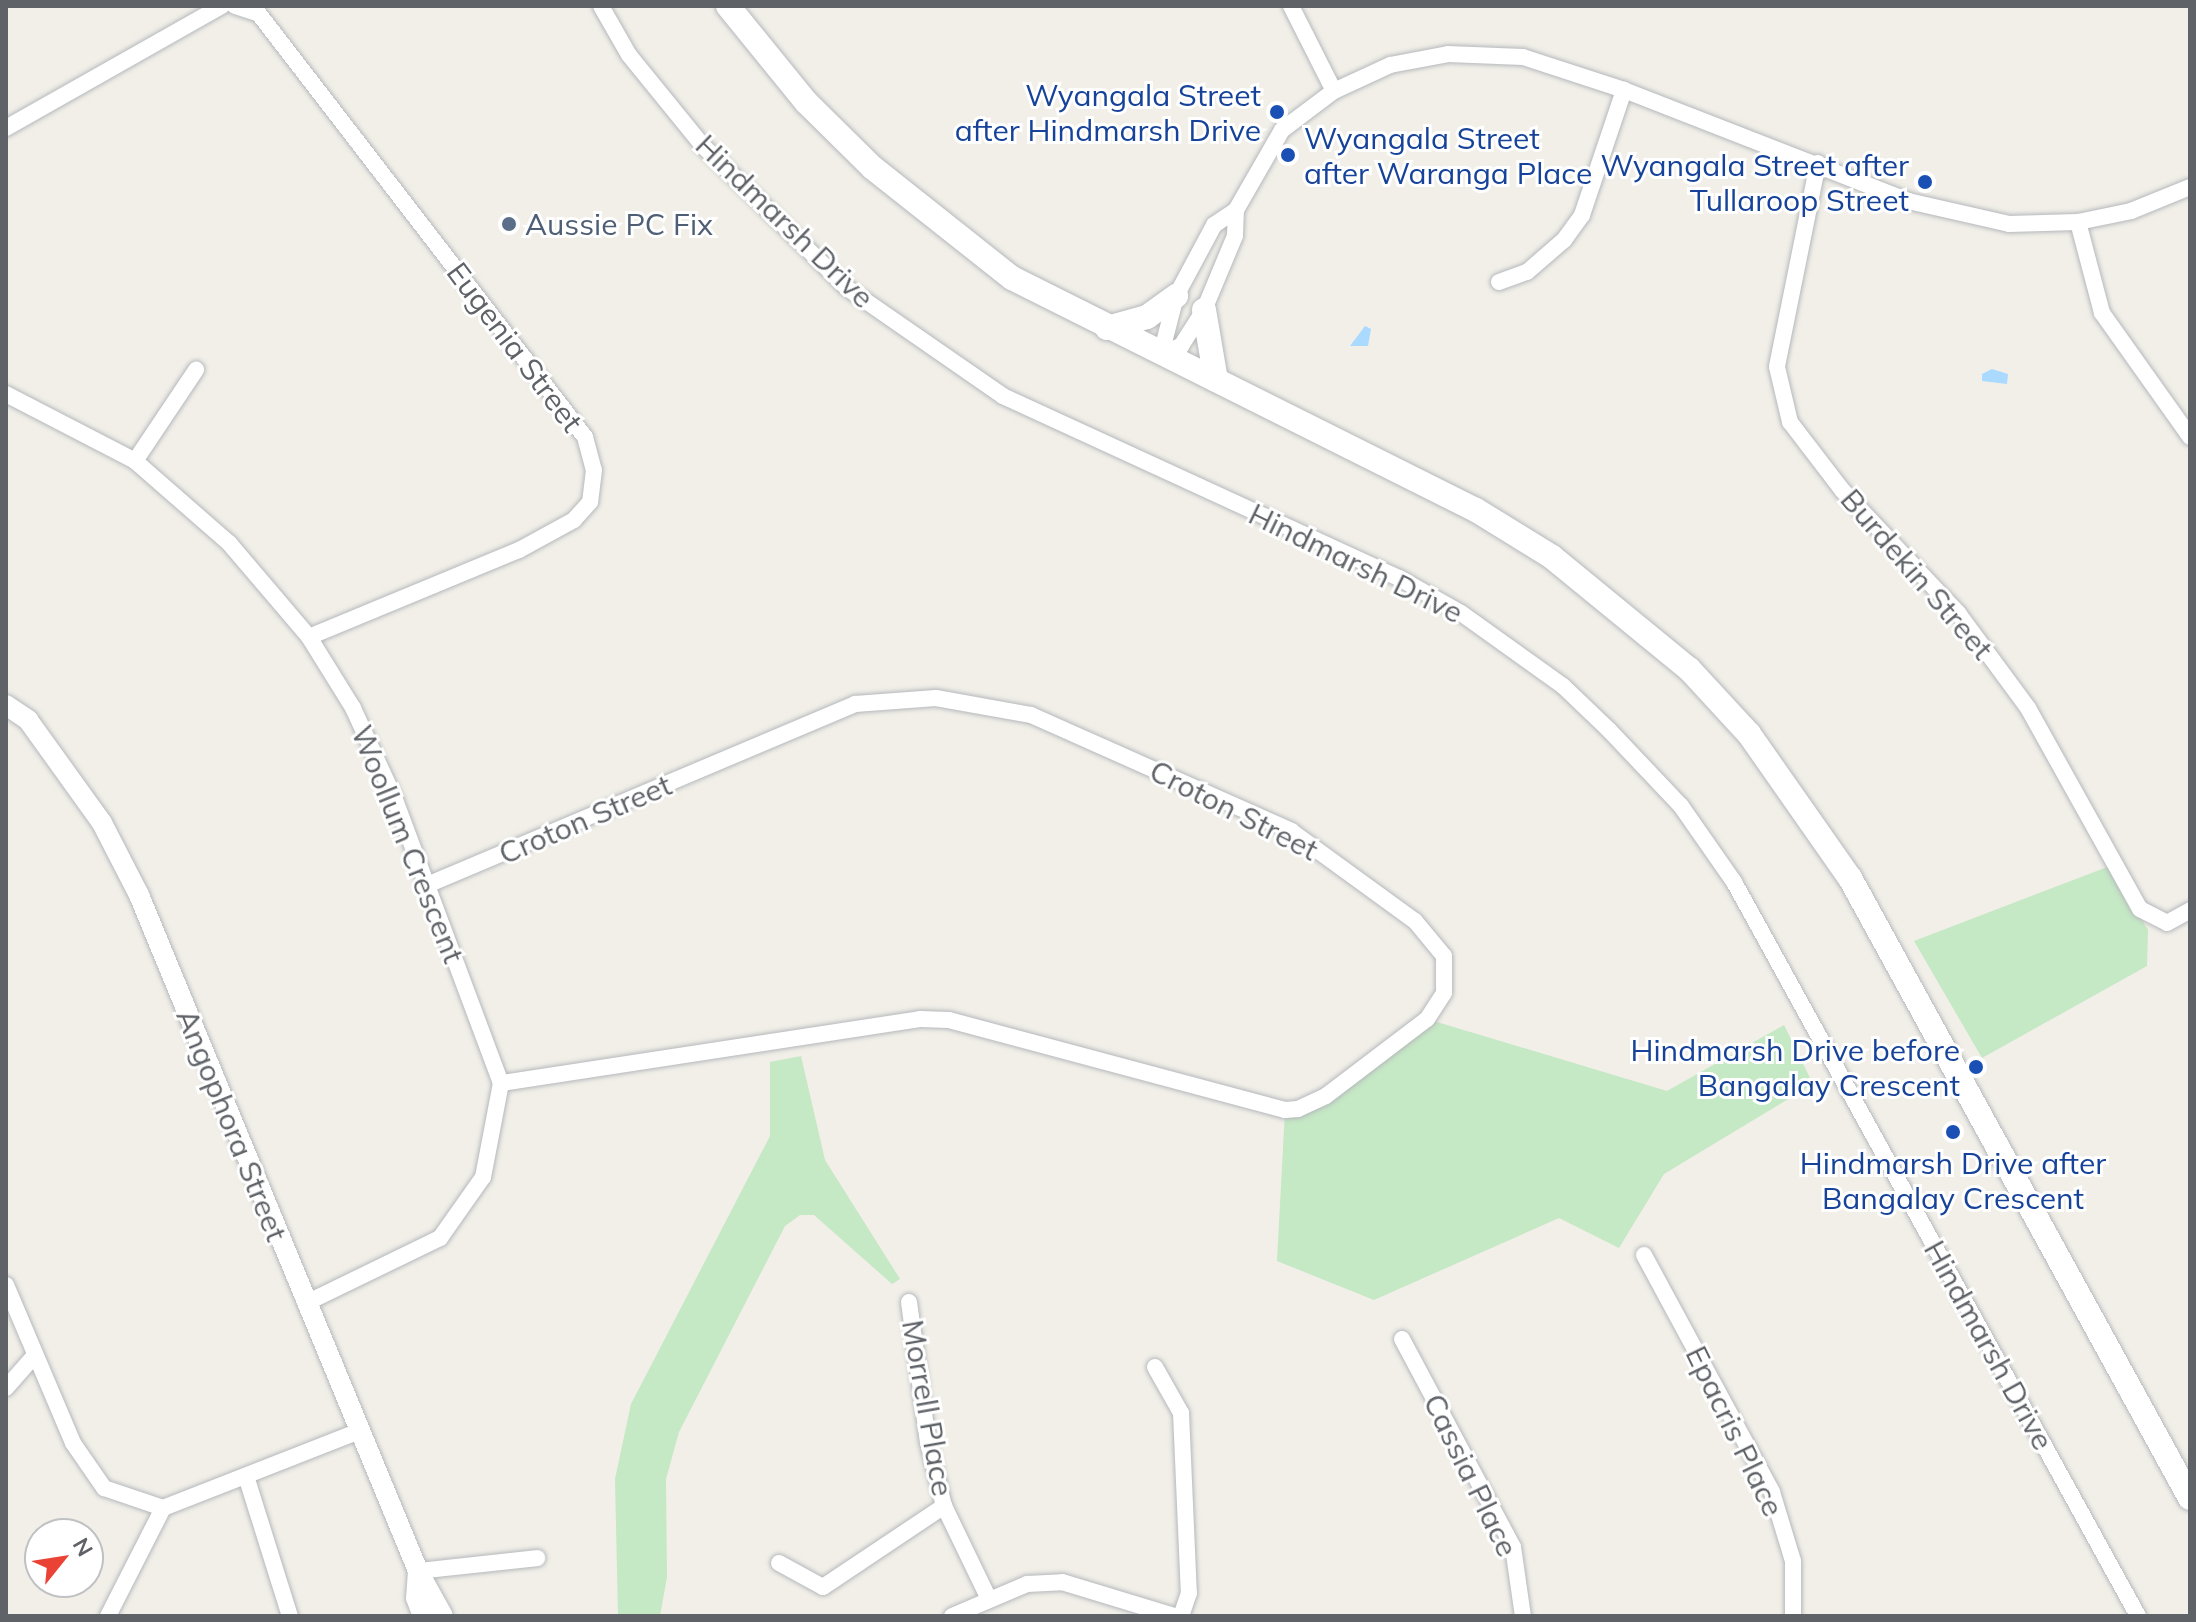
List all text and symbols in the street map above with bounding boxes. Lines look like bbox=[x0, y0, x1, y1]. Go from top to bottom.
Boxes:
place label: Wyangala Street after Hindmarsh Drive bbox=[955, 77, 1261, 148]
marker: Wyangala Street after Hindmarsh Drive bbox=[1268, 103, 1286, 121]
place label: Wyangala Street after Waranga Place bbox=[1304, 120, 1592, 190]
street label: Hindmarsh Drive bbox=[688, 127, 882, 315]
marker: Wyangala Street after Waranga Place bbox=[1279, 146, 1297, 164]
place label: Wyangala Street after Tullaroop Street bbox=[1600, 147, 1909, 218]
marker: Wyangala Street after Tullaroop Street bbox=[1916, 173, 1934, 191]
place label: Aussie PC Fix bbox=[525, 206, 713, 242]
marker: Aussie PC Fix bbox=[500, 215, 518, 233]
street label: Eugenia Street bbox=[440, 255, 590, 439]
street label: Burdekin Street bbox=[1833, 482, 2001, 666]
street label: Hindmarsh Drive bbox=[1243, 496, 1469, 630]
street label: Woollum Crescent bbox=[344, 720, 472, 968]
street label: Croton Street bbox=[1144, 752, 1324, 868]
street label: Croton Street bbox=[493, 766, 677, 872]
street label: Angophora Street bbox=[169, 1004, 295, 1246]
place label: Hindmarsh Drive before Bangalay Crescent bbox=[1630, 1032, 1960, 1102]
marker: Hindmarsh Drive before Bangalay Crescent bbox=[1967, 1058, 1985, 1076]
marker: Hindmarsh Drive after Bangalay Crescent bbox=[1944, 1123, 1962, 1141]
place label: Hindmarsh Drive after Bangalay Crescent bbox=[1800, 1145, 2106, 1216]
street label: Hindmarsh Drive bbox=[1917, 1234, 2061, 1456]
street label: Morrell Place bbox=[895, 1317, 961, 1499]
street label: Epacris Place bbox=[1678, 1340, 1792, 1522]
street label: Cassia Place bbox=[1416, 1388, 1526, 1562]
north arrow bbox=[24, 1518, 104, 1598]
text: N bbox=[67, 1533, 99, 1561]

